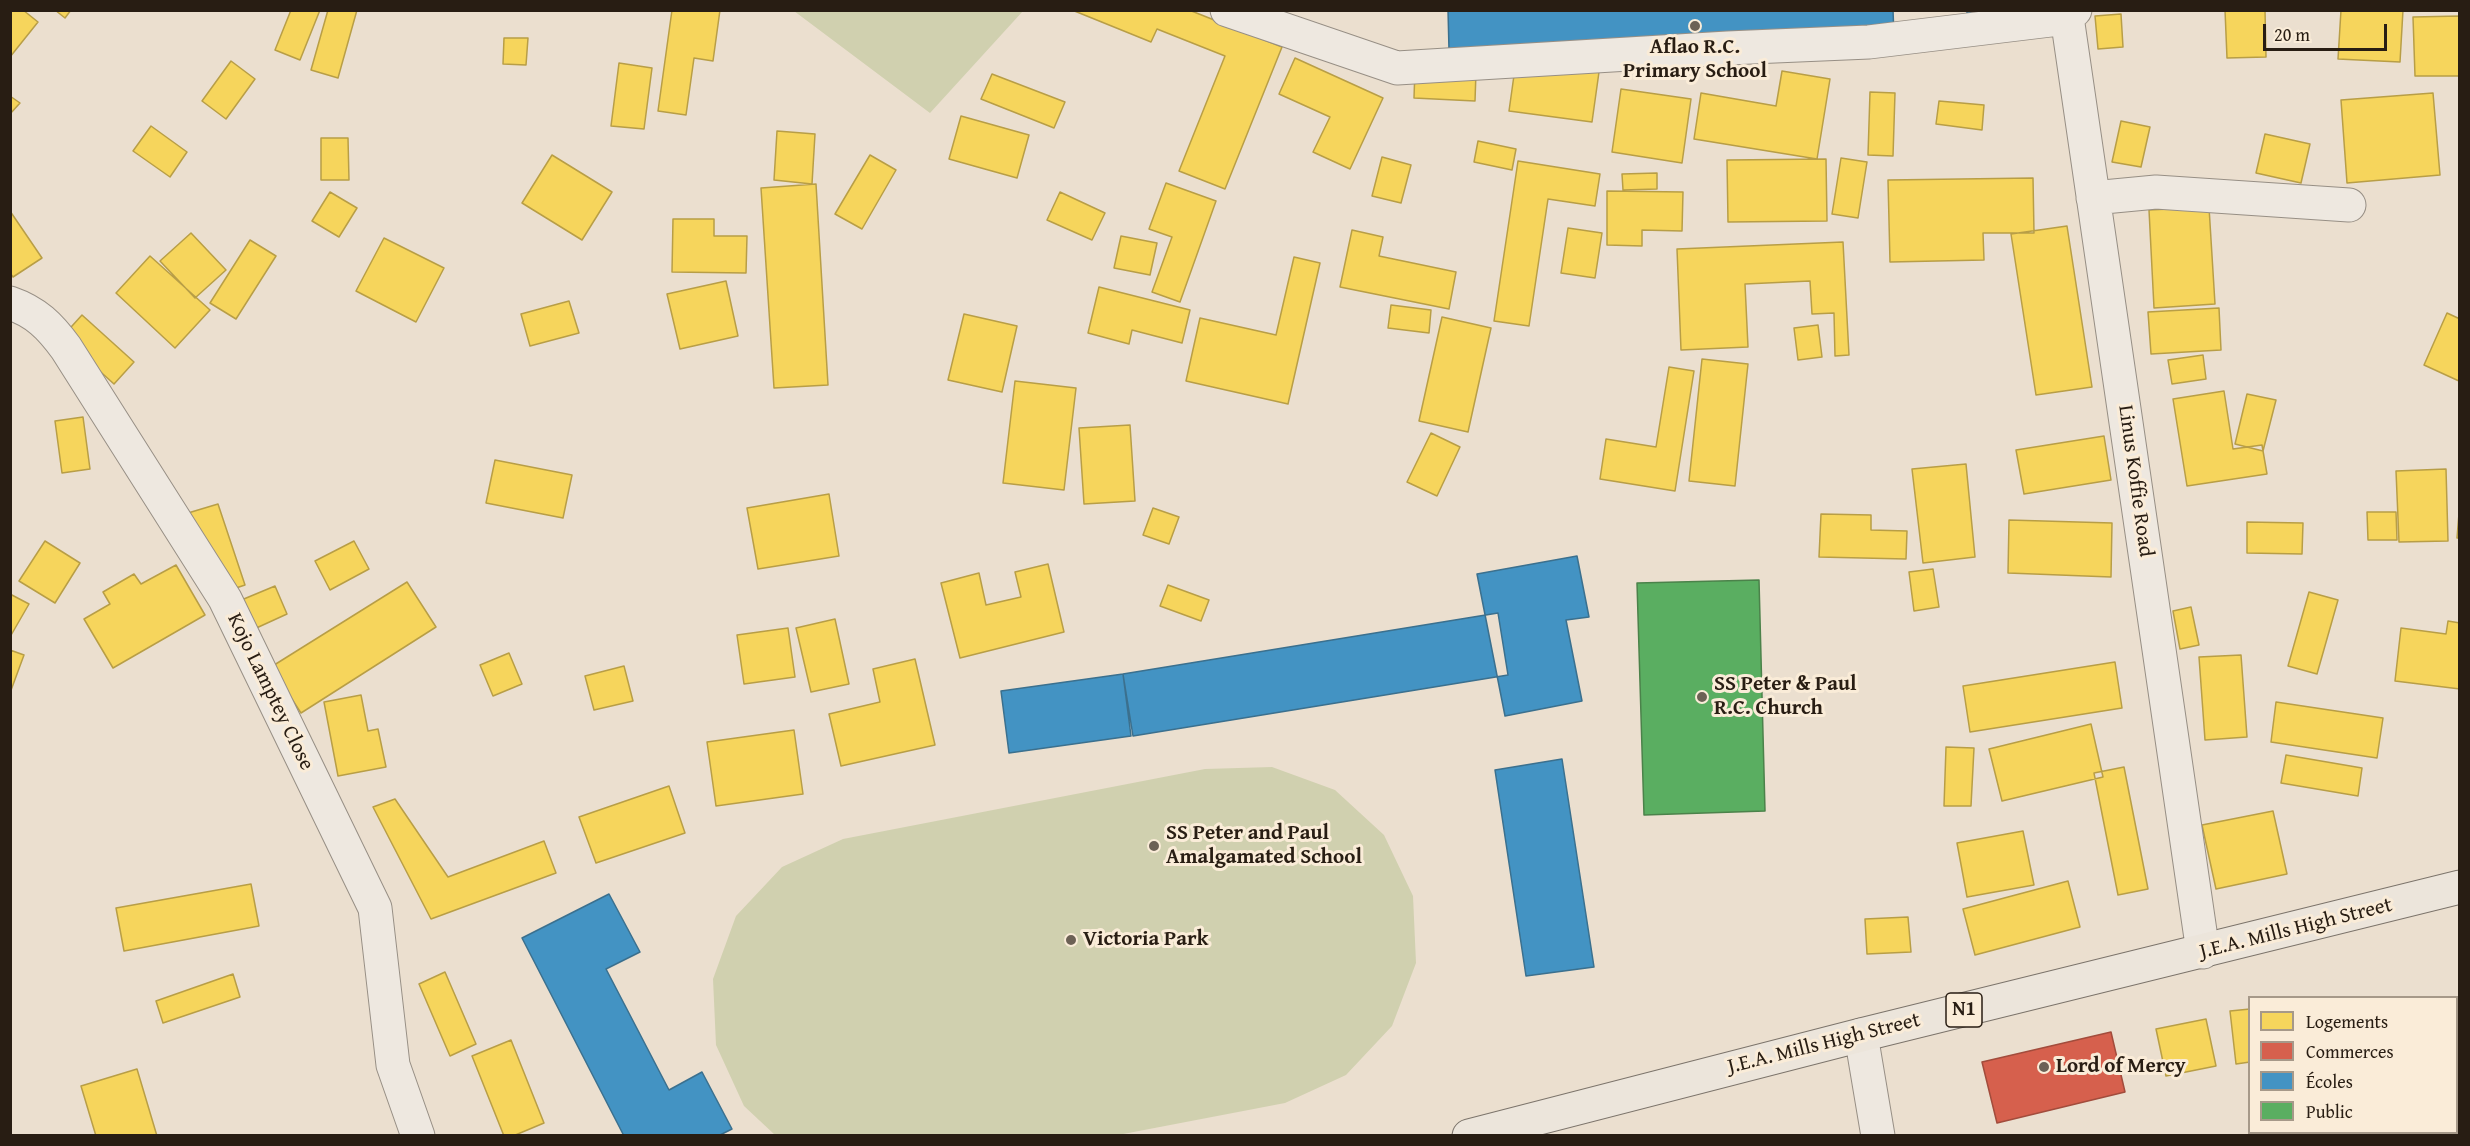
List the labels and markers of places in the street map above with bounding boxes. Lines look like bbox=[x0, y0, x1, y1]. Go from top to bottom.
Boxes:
marker: Aflao R.C. Primary School bbox=[1688, 19, 1702, 33]
place label: Aflao R.C. Primary School bbox=[1623, 35, 1767, 85]
place label: SS Peter & Paul R.C. Church bbox=[1714, 672, 1857, 722]
marker: SS Peter & Paul R.C. Church bbox=[1695, 690, 1709, 704]
place label: SS Peter and Paul Amalgamated School bbox=[1166, 821, 1362, 871]
marker: SS Peter and Paul Amalgamated School bbox=[1147, 839, 1161, 853]
place label: Victoria Park bbox=[1083, 927, 1208, 953]
marker: Victoria Park bbox=[1064, 933, 1078, 947]
place label: Lord of Mercy bbox=[2056, 1054, 2186, 1080]
marker: Lord of Mercy bbox=[2037, 1060, 2051, 1074]

